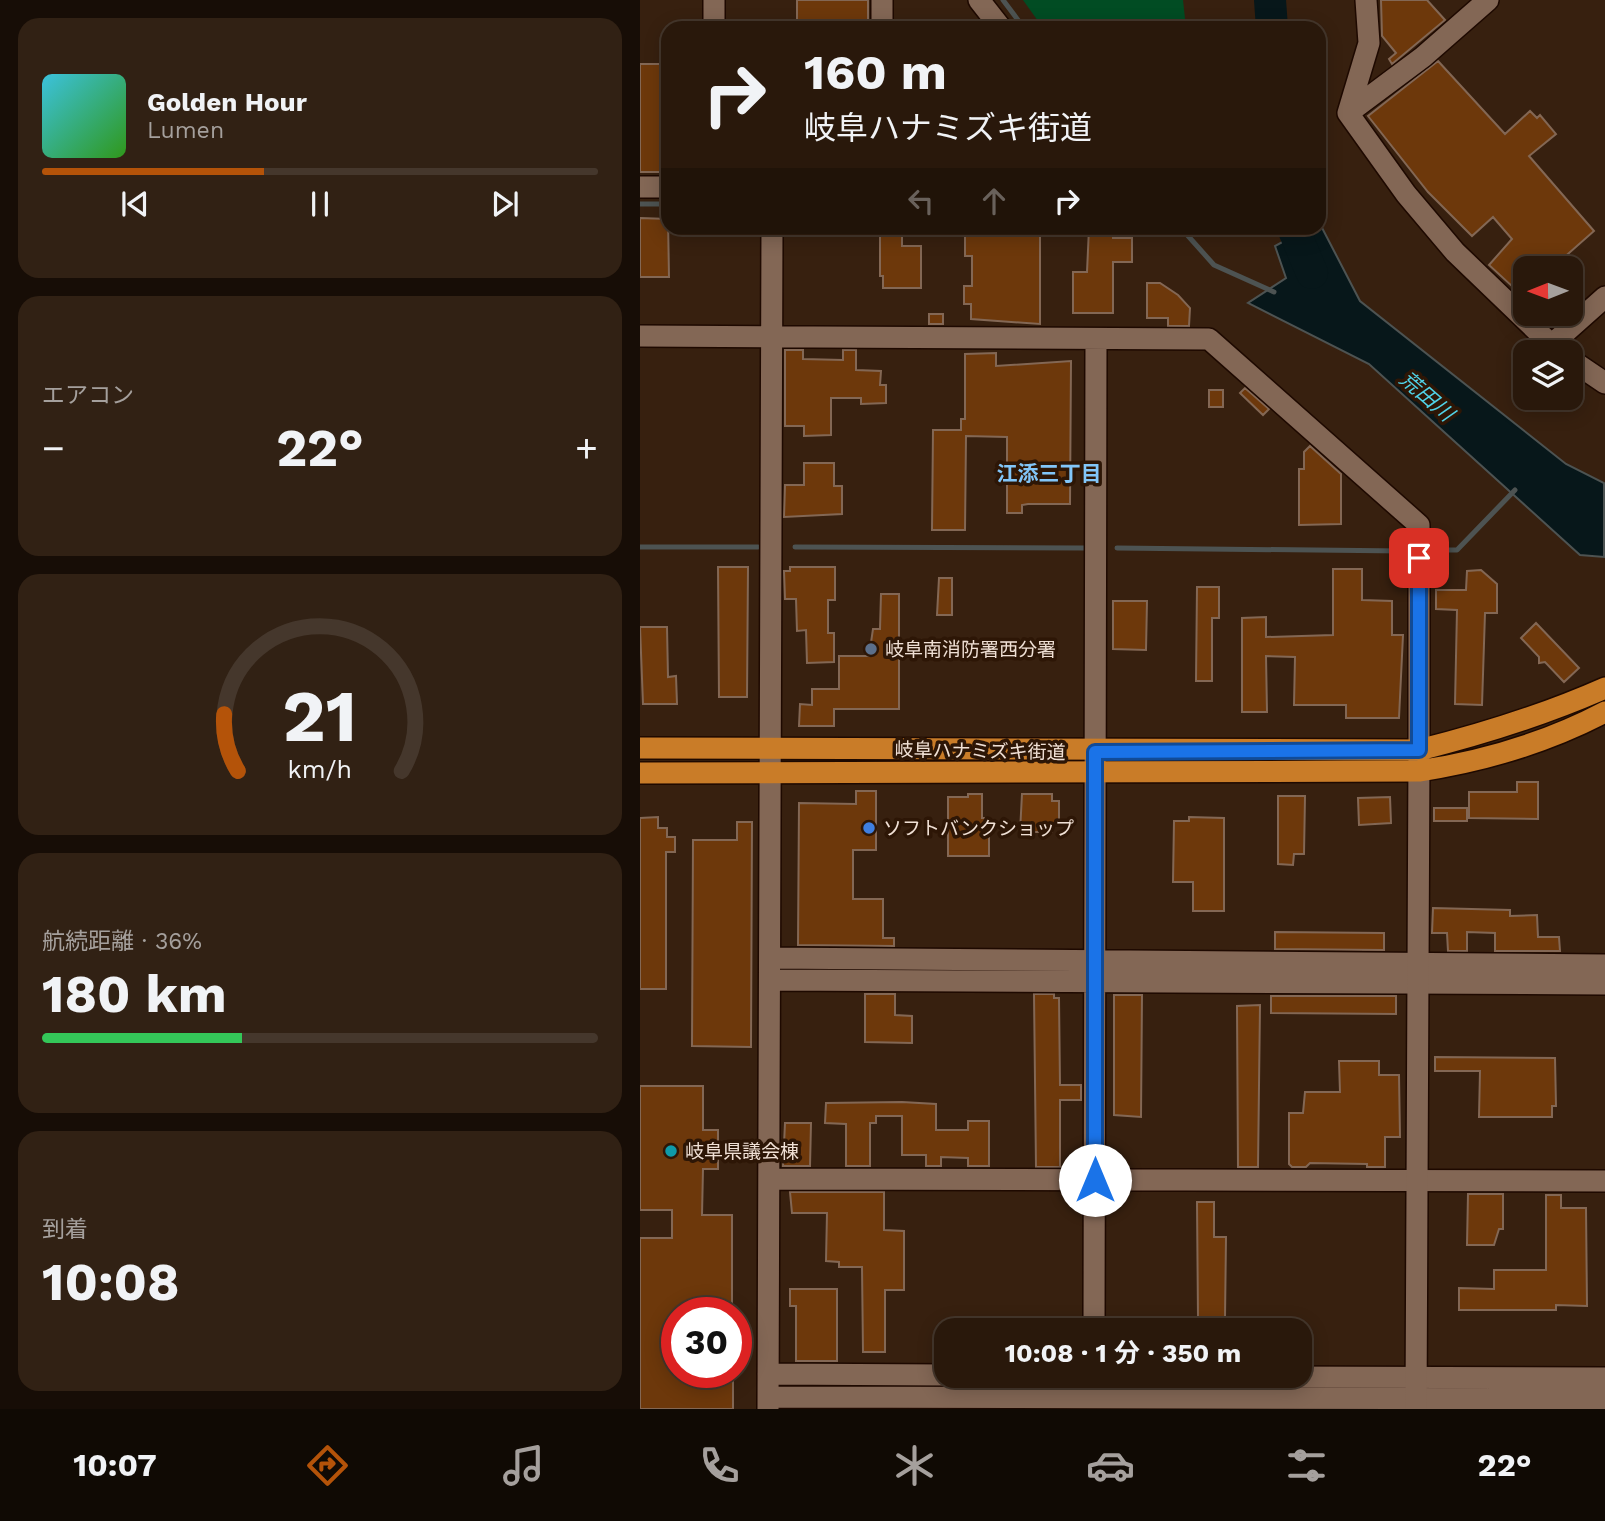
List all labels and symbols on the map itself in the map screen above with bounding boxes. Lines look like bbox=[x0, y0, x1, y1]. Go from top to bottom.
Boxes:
north arrow bbox=[1513, 256, 1583, 326]
water label: 荒田川 bbox=[1395, 366, 1460, 427]
district label: 江添三丁目 bbox=[997, 461, 1102, 486]
pin bbox=[1389, 528, 1449, 588]
place label: 岐阜南消防署西分署 bbox=[885, 638, 1056, 661]
marker: 岐阜南消防署西分署 bbox=[863, 641, 879, 657]
street label: 岐阜ハナミズキ街道 bbox=[894, 738, 1066, 764]
place label: ソフトバンクショップ bbox=[883, 817, 1074, 840]
marker: ソフトバンクショップ bbox=[861, 820, 877, 836]
place label: 岐阜県議会棟 bbox=[685, 1140, 799, 1163]
marker: 岐阜県議会棟 bbox=[663, 1143, 679, 1159]
position arrow bbox=[1058, 1143, 1132, 1217]
speed limit sign: 30 bbox=[661, 1297, 752, 1388]

